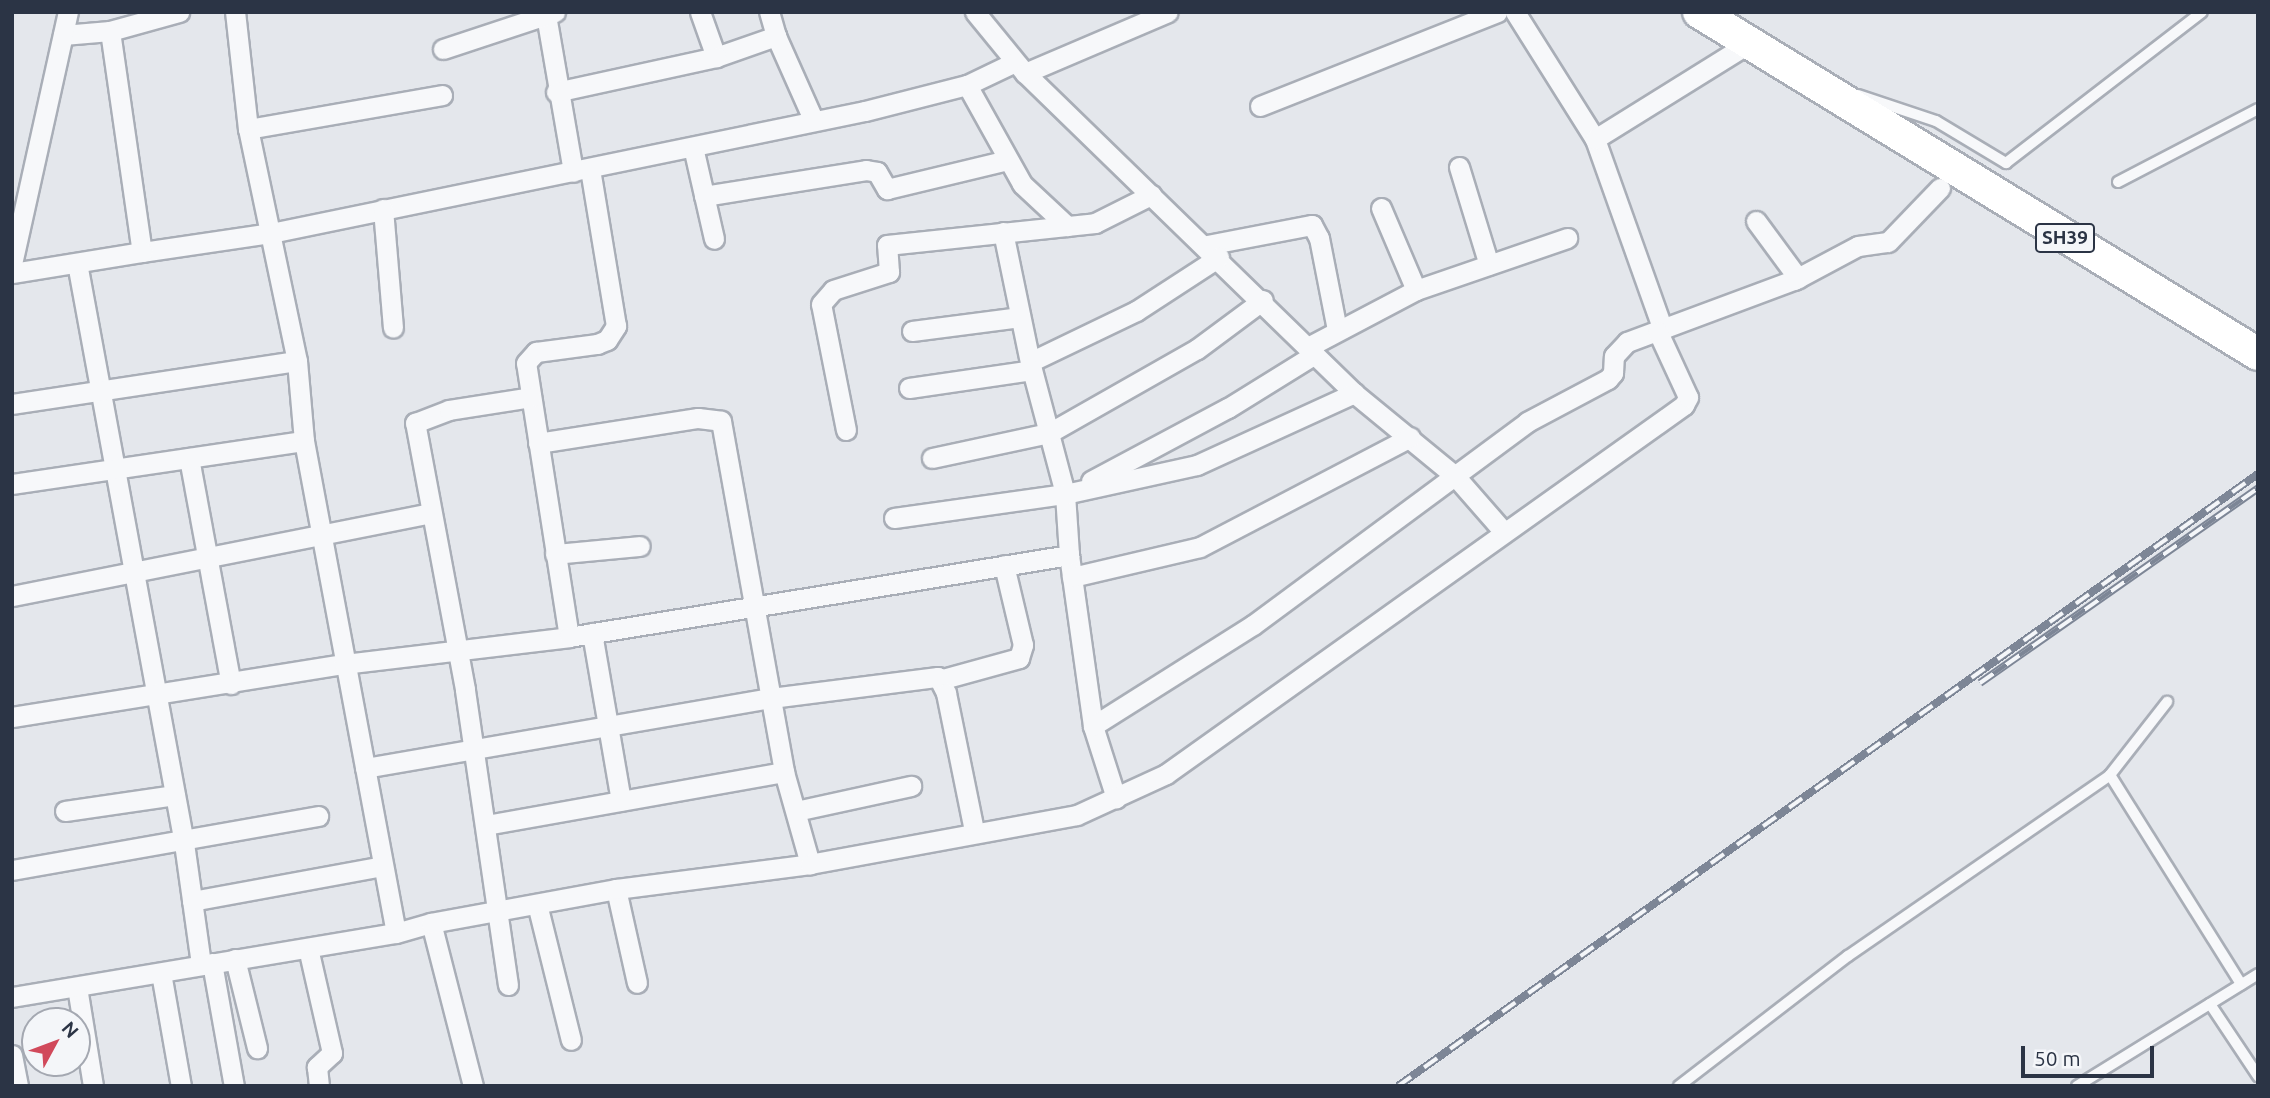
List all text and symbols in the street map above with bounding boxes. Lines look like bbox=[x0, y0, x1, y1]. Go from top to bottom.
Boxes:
road number: SH39 bbox=[2034, 222, 2096, 254]
north arrow bbox=[21, 1007, 91, 1077]
text: N bbox=[57, 1017, 83, 1042]
scale bar bbox=[2025, 1032, 2158, 1076]
text: 50 m bbox=[2034, 1046, 2081, 1070]

